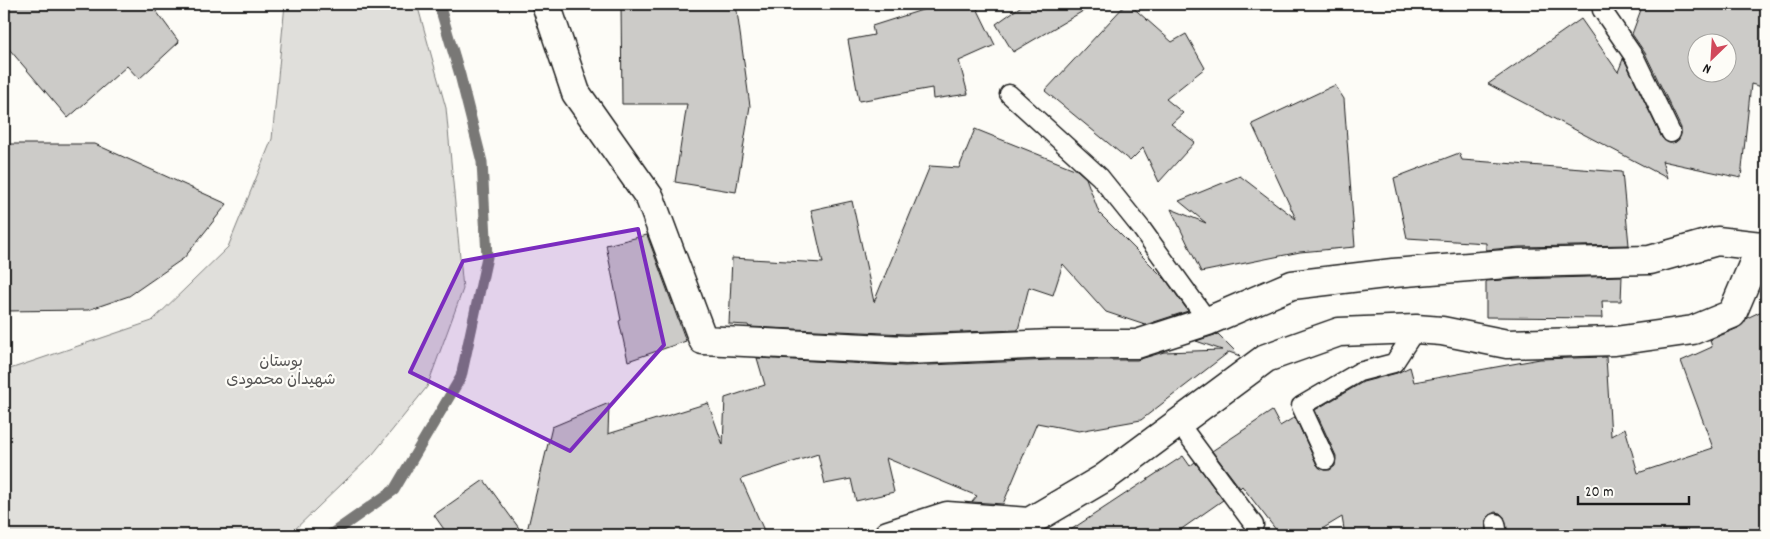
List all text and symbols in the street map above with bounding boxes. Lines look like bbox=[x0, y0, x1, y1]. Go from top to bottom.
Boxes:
north arrow bbox=[1688, 32, 1738, 82]
text: N bbox=[1700, 57, 1715, 78]
park label: بوستان شهیدان محمودی bbox=[226, 351, 336, 392]
scale bar bbox=[1578, 474, 1689, 506]
text: 20 m bbox=[1585, 482, 1613, 504]

